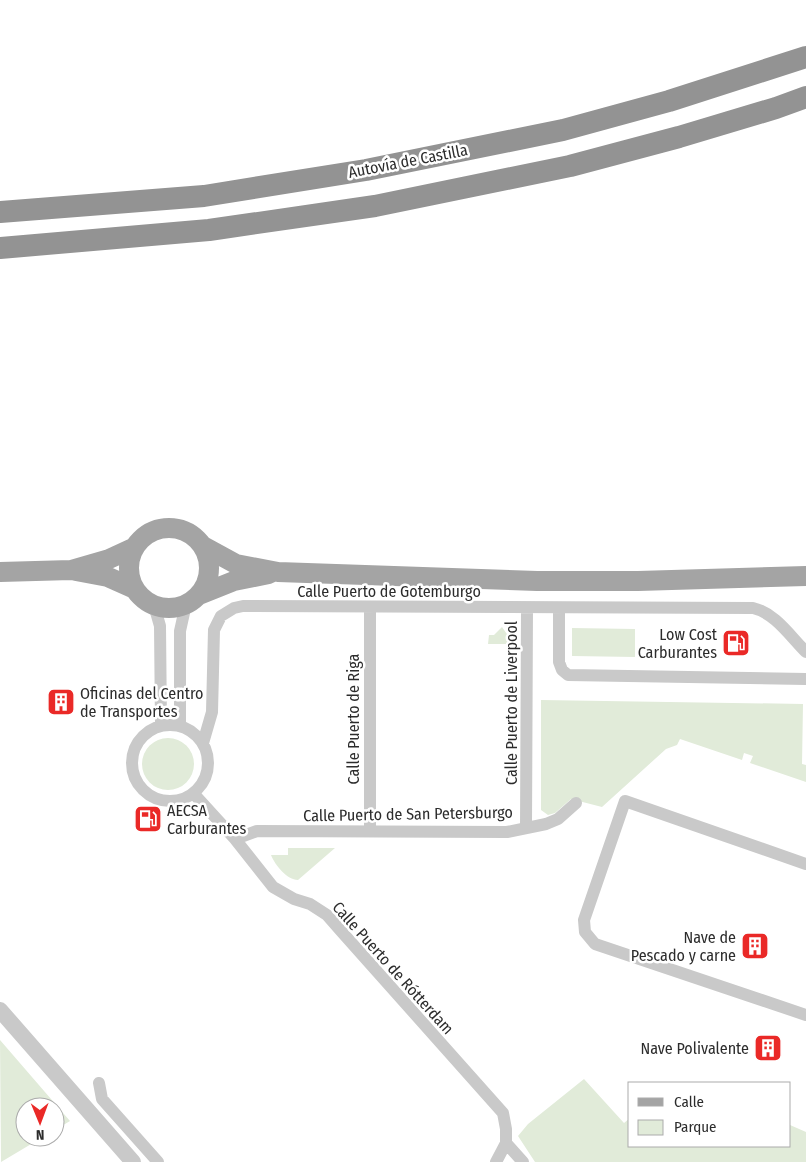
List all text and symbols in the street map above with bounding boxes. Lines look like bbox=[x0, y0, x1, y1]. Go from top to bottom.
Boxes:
street label: Autovía de Castilla bbox=[347, 140, 469, 182]
street label: Calle Puerto de Gotemburgo bbox=[297, 582, 481, 601]
street label: Calle Puerto de Liverpool bbox=[502, 621, 521, 785]
place label: Low Cost Carburantes bbox=[638, 625, 718, 662]
fuel station icon: Low Cost Carburantes bbox=[721, 628, 751, 658]
street label: Calle Puerto de Riga bbox=[344, 653, 363, 784]
place label: Oficinas del Centro de Transportes bbox=[80, 684, 203, 721]
building icon: Oficinas del Centro de Transportes bbox=[46, 687, 76, 717]
place label: AECSA Carburantes bbox=[167, 801, 247, 838]
street label: Calle Puerto de San Petersburgo bbox=[303, 803, 513, 825]
fuel station icon: AECSA Carburantes bbox=[133, 804, 163, 834]
street label: Calle Puerto de Rótterdam bbox=[328, 898, 458, 1038]
place label: Nave de Pescado y carne bbox=[631, 928, 736, 965]
building icon: Nave de Pescado y carne bbox=[740, 931, 770, 961]
building icon: Nave Polivalente bbox=[753, 1033, 783, 1063]
place label: Nave Polivalente bbox=[640, 1039, 749, 1058]
legend bbox=[628, 1082, 791, 1147]
text: Calle bbox=[674, 1093, 704, 1111]
north arrow bbox=[15, 1097, 65, 1147]
text: Parque bbox=[674, 1118, 717, 1136]
text: N bbox=[36, 1126, 45, 1143]

